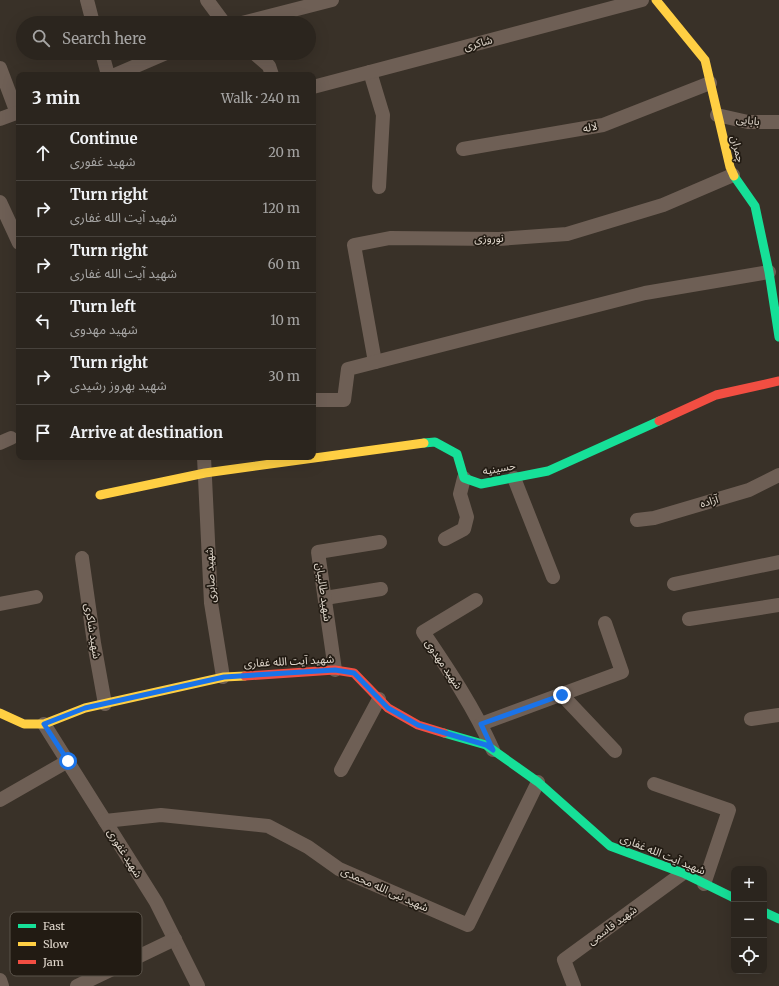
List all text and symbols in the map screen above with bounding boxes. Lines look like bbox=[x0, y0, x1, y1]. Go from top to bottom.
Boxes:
search box bbox=[16, 16, 316, 60]
icon: search bbox=[30, 27, 52, 49]
text: Search here bbox=[62, 29, 146, 48]
street label: شاکری bbox=[462, 32, 494, 54]
text: 3 min bbox=[32, 87, 80, 109]
text: Walk · 240 m bbox=[221, 90, 300, 107]
street label: بابایی bbox=[735, 112, 761, 128]
street label: لاله bbox=[582, 119, 598, 135]
text: Continue bbox=[70, 129, 138, 148]
street label: چمران bbox=[727, 134, 748, 165]
icon: ahead bbox=[32, 142, 54, 164]
text: 20 m bbox=[268, 144, 300, 161]
text: شهید غفوری bbox=[70, 153, 135, 170]
text: Turn right bbox=[70, 185, 148, 204]
icon: right bbox=[32, 198, 54, 220]
text: 120 m bbox=[262, 200, 300, 217]
text: شهید آیت الله غفاری bbox=[70, 209, 177, 226]
street label: نوروزی bbox=[474, 231, 504, 245]
text: Turn right bbox=[70, 241, 148, 260]
icon: right bbox=[32, 254, 54, 276]
text: 60 m bbox=[268, 256, 300, 273]
text: شهید آیت الله غفاری bbox=[70, 265, 177, 282]
text: Turn left bbox=[70, 297, 136, 316]
icon: left bbox=[32, 310, 54, 332]
text: 10 m bbox=[270, 312, 300, 329]
text: شهید مهدوی bbox=[70, 321, 138, 338]
text: Turn right bbox=[70, 353, 148, 372]
icon: right bbox=[32, 366, 54, 388]
text: 30 m bbox=[268, 368, 300, 385]
text: شهید بهروز رشیدی bbox=[70, 377, 167, 394]
icon: arrive bbox=[32, 422, 54, 444]
text: Arrive at destination bbox=[70, 423, 223, 442]
street label: حسینیه bbox=[481, 458, 517, 478]
street label: آزاده bbox=[698, 491, 721, 510]
street label: شهید صابری bbox=[202, 547, 218, 603]
street label: شهید طالبیان bbox=[313, 562, 335, 623]
street label: شهید شاکری bbox=[82, 602, 104, 660]
street label: شهید مهدوی bbox=[422, 636, 466, 692]
street label: شهید آیت الله غفاری bbox=[243, 652, 335, 670]
route end bbox=[553, 686, 571, 704]
route start bbox=[59, 752, 77, 770]
street label: شهید غفوری bbox=[104, 826, 146, 881]
street label: شهید آیت الله غفاری bbox=[618, 831, 708, 878]
street label: شهید نبی الله محمدی bbox=[339, 863, 431, 915]
map controls bbox=[731, 866, 767, 974]
button: + bbox=[731, 866, 767, 902]
street label: شهید قاسمی bbox=[584, 902, 640, 948]
button: − bbox=[731, 902, 767, 938]
legend bbox=[10, 912, 142, 976]
text: Fast bbox=[43, 919, 66, 933]
text: Slow bbox=[43, 937, 69, 951]
button: locate bbox=[731, 938, 767, 974]
text: Jam bbox=[42, 955, 64, 969]

